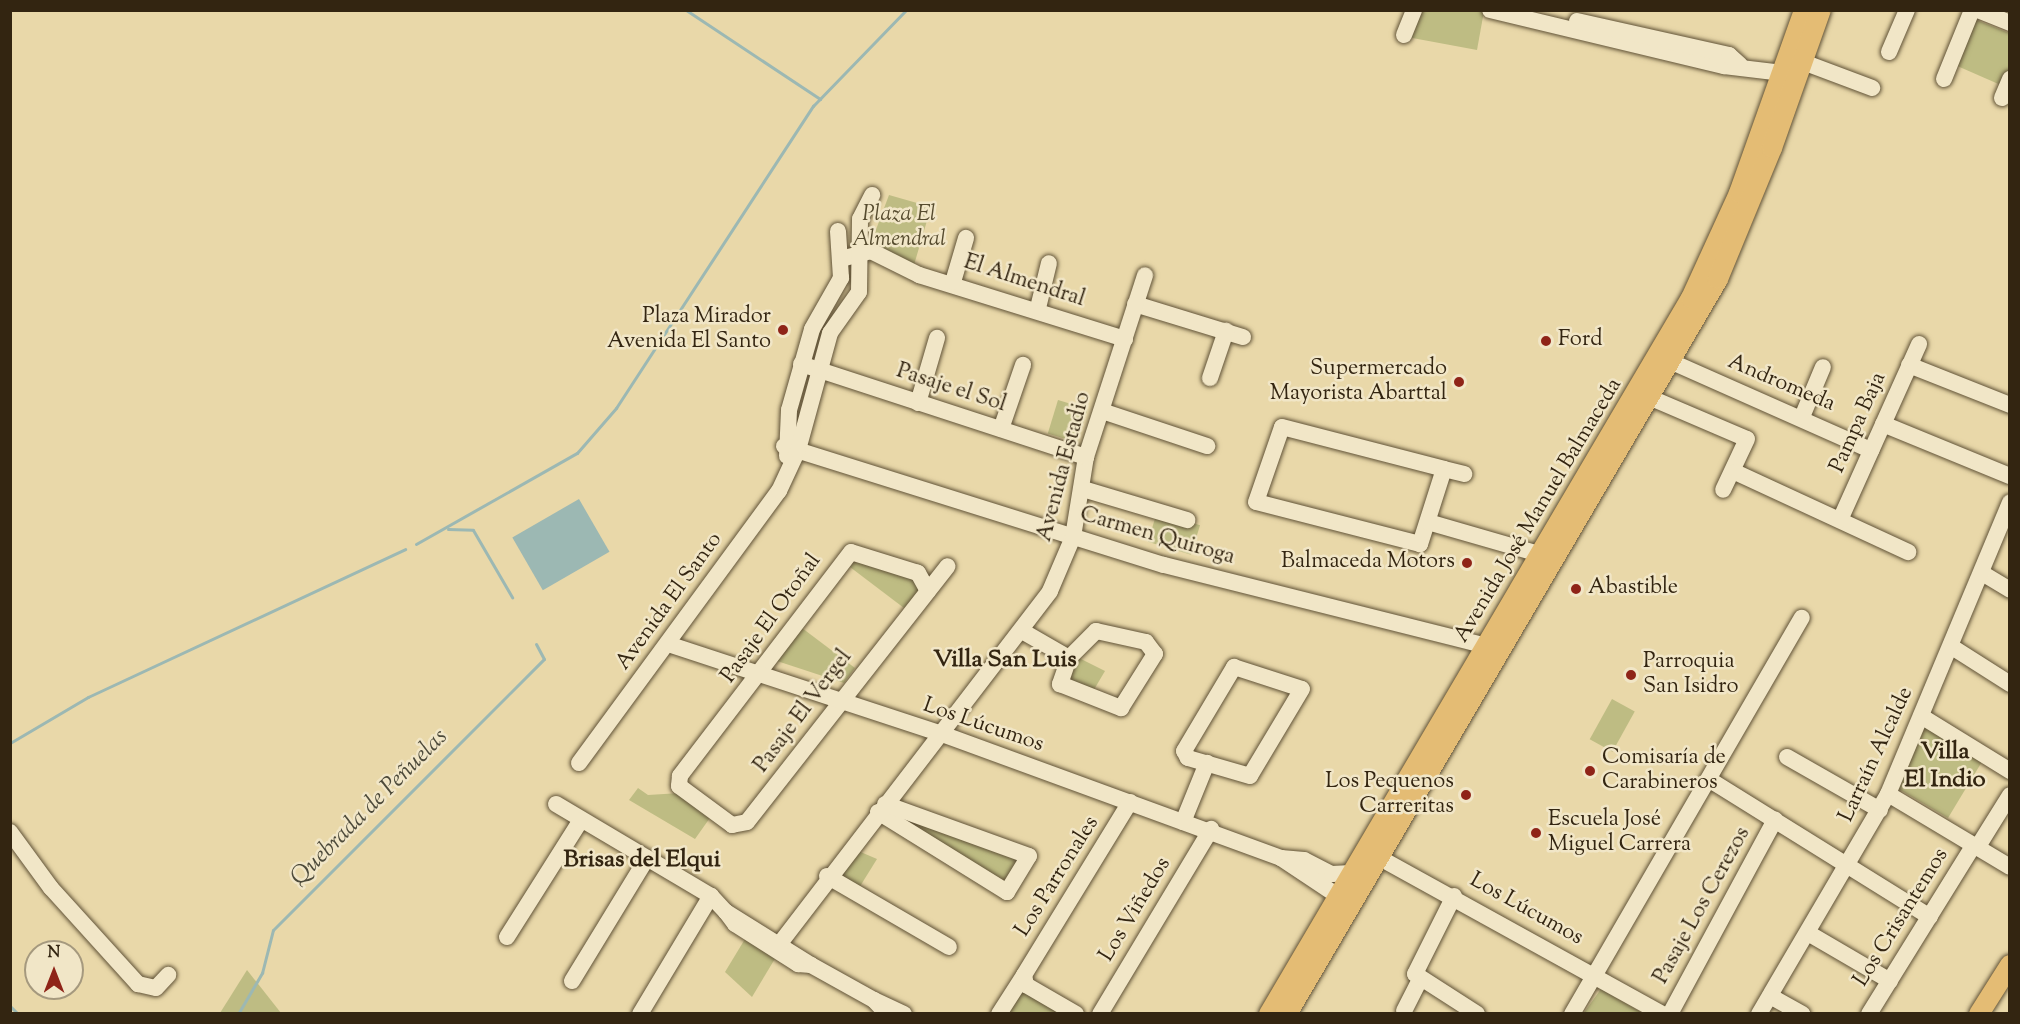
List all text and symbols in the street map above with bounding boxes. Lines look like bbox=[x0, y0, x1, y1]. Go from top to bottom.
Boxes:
park label: Plaza El Almendral bbox=[852, 202, 946, 254]
street label: El Almendral bbox=[960, 250, 1088, 314]
place label: Plaza Mirador Avenida El Santo bbox=[607, 304, 771, 356]
marker: Plaza Mirador Avenida El Santo bbox=[776, 323, 790, 337]
place label: Ford bbox=[1558, 328, 1603, 354]
marker: Ford bbox=[1539, 334, 1553, 348]
street label: Andromeda bbox=[1723, 350, 1839, 418]
place label: Supermercado Mayorista Abarttal bbox=[1270, 356, 1447, 408]
street label: Pasaje el Sol bbox=[893, 359, 1009, 419]
street label: Pampa Baja bbox=[1825, 369, 1893, 477]
street label: Avenida José Manuel Balmaceda bbox=[1449, 374, 1629, 648]
marker: Supermercado Mayorista Abarttal bbox=[1452, 375, 1466, 389]
street label: Avenida Estadio bbox=[1032, 389, 1098, 545]
street label: Carmen Quiroga bbox=[1077, 502, 1237, 572]
street label: Avenida El Santo bbox=[611, 528, 729, 676]
street label: Pasaje El Otoñal bbox=[716, 549, 828, 689]
place label: Balmaceda Motors bbox=[1281, 550, 1455, 576]
marker: Balmaceda Motors bbox=[1460, 556, 1474, 570]
place label: Abastible bbox=[1588, 576, 1678, 602]
marker: Abastible bbox=[1569, 582, 1583, 596]
street label: Pasaje El Vergel bbox=[749, 645, 859, 779]
district label: Villa San Luis bbox=[933, 647, 1077, 675]
place label: Parroquia San Isidro bbox=[1643, 649, 1738, 700]
marker: Parroquia San Isidro bbox=[1624, 668, 1638, 682]
street label: Larraín Alcalde bbox=[1834, 683, 1920, 827]
street label: Los Lúcumos bbox=[919, 693, 1047, 759]
water label: Quebrada de Peñuelas bbox=[285, 723, 455, 893]
district label: Villa El Indio bbox=[1904, 739, 1986, 795]
place label: Comisaría de Carabineros bbox=[1602, 745, 1726, 796]
marker: Comisaría de Carabineros bbox=[1583, 764, 1597, 778]
place label: Los Pequenos Carreritas bbox=[1325, 769, 1454, 820]
marker: Los Pequenos Carreritas bbox=[1459, 788, 1473, 802]
place label: Escuela José Miguel Carrera bbox=[1548, 807, 1691, 858]
street label: Los Parronales bbox=[1010, 812, 1106, 942]
street label: Pasaje Los Cerezos bbox=[1649, 823, 1757, 989]
marker: Escuela José Miguel Carrera bbox=[1529, 826, 1543, 840]
street label: Los Crisantemos bbox=[1849, 844, 1955, 992]
district label: Brisas del Elqui bbox=[564, 847, 720, 875]
street label: Los Viñedos bbox=[1094, 853, 1178, 967]
street label: Los Lúcumos bbox=[1465, 868, 1587, 952]
north arrow bbox=[24, 940, 84, 1000]
text: N bbox=[48, 942, 60, 965]

